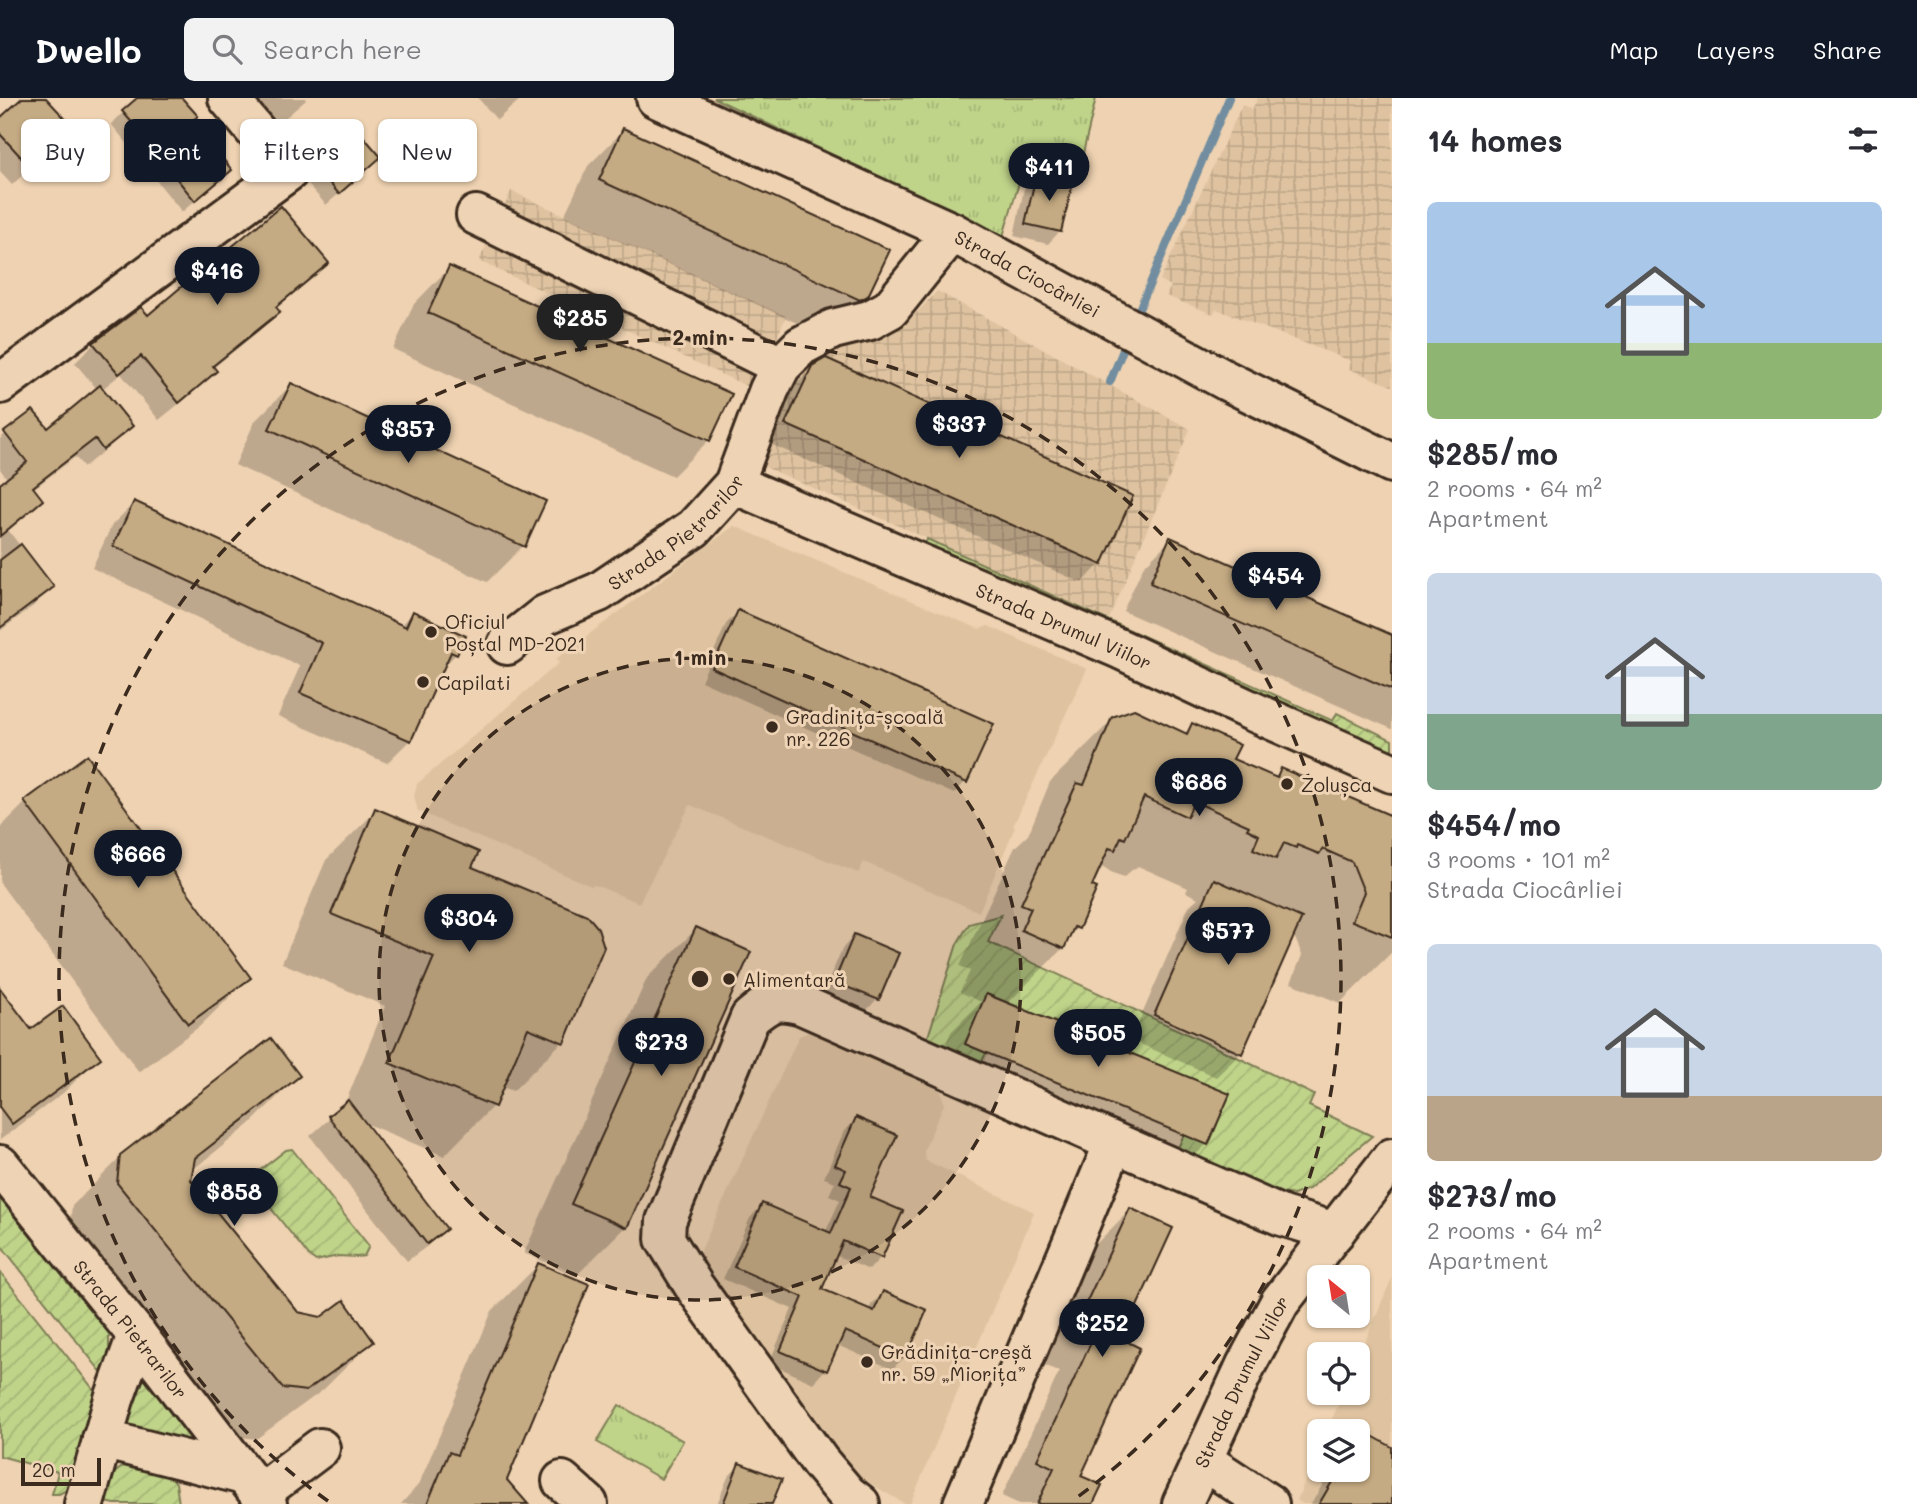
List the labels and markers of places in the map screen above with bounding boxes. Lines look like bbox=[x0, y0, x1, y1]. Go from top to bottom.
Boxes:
pin: $411 bbox=[1008, 144, 1090, 203]
pin: $416 bbox=[176, 248, 258, 307]
pin: $285 bbox=[539, 294, 621, 354]
pin: $337 bbox=[918, 400, 1000, 460]
pin: $357 bbox=[367, 406, 449, 465]
pin: $454 bbox=[1235, 552, 1317, 612]
place label: Oficiul Poștal MD-2021 bbox=[445, 609, 586, 657]
marker: Oficiul Poștal MD-2021 bbox=[423, 624, 439, 640]
place label: Capilati bbox=[437, 670, 511, 695]
marker: Capilati bbox=[415, 674, 431, 690]
place label: Gradinița-școală nr. 226 bbox=[786, 704, 944, 751]
marker: Gradinița-școală nr. 226 bbox=[764, 719, 780, 735]
pin: $686 bbox=[1158, 758, 1240, 818]
place label: Zolușca bbox=[1301, 772, 1372, 798]
marker: Zolușca bbox=[1279, 776, 1295, 792]
pin: $666 bbox=[97, 830, 179, 890]
pin: $304 bbox=[428, 894, 510, 954]
pin: $577 bbox=[1187, 908, 1269, 967]
centre of rings bbox=[688, 967, 712, 991]
place label: Alimentară bbox=[743, 967, 846, 992]
marker: Alimentară bbox=[721, 971, 737, 987]
pin: $505 bbox=[1057, 1010, 1139, 1069]
pin: $273 bbox=[620, 1018, 702, 1078]
pin: $858 bbox=[193, 1168, 275, 1228]
pin: $252 bbox=[1061, 1300, 1143, 1359]
place label: Grădinița-creșă nr. 59 „Miorița” bbox=[881, 1339, 1032, 1387]
marker: Grădinița-creșă nr. 59 „Miorița” bbox=[859, 1354, 875, 1370]

